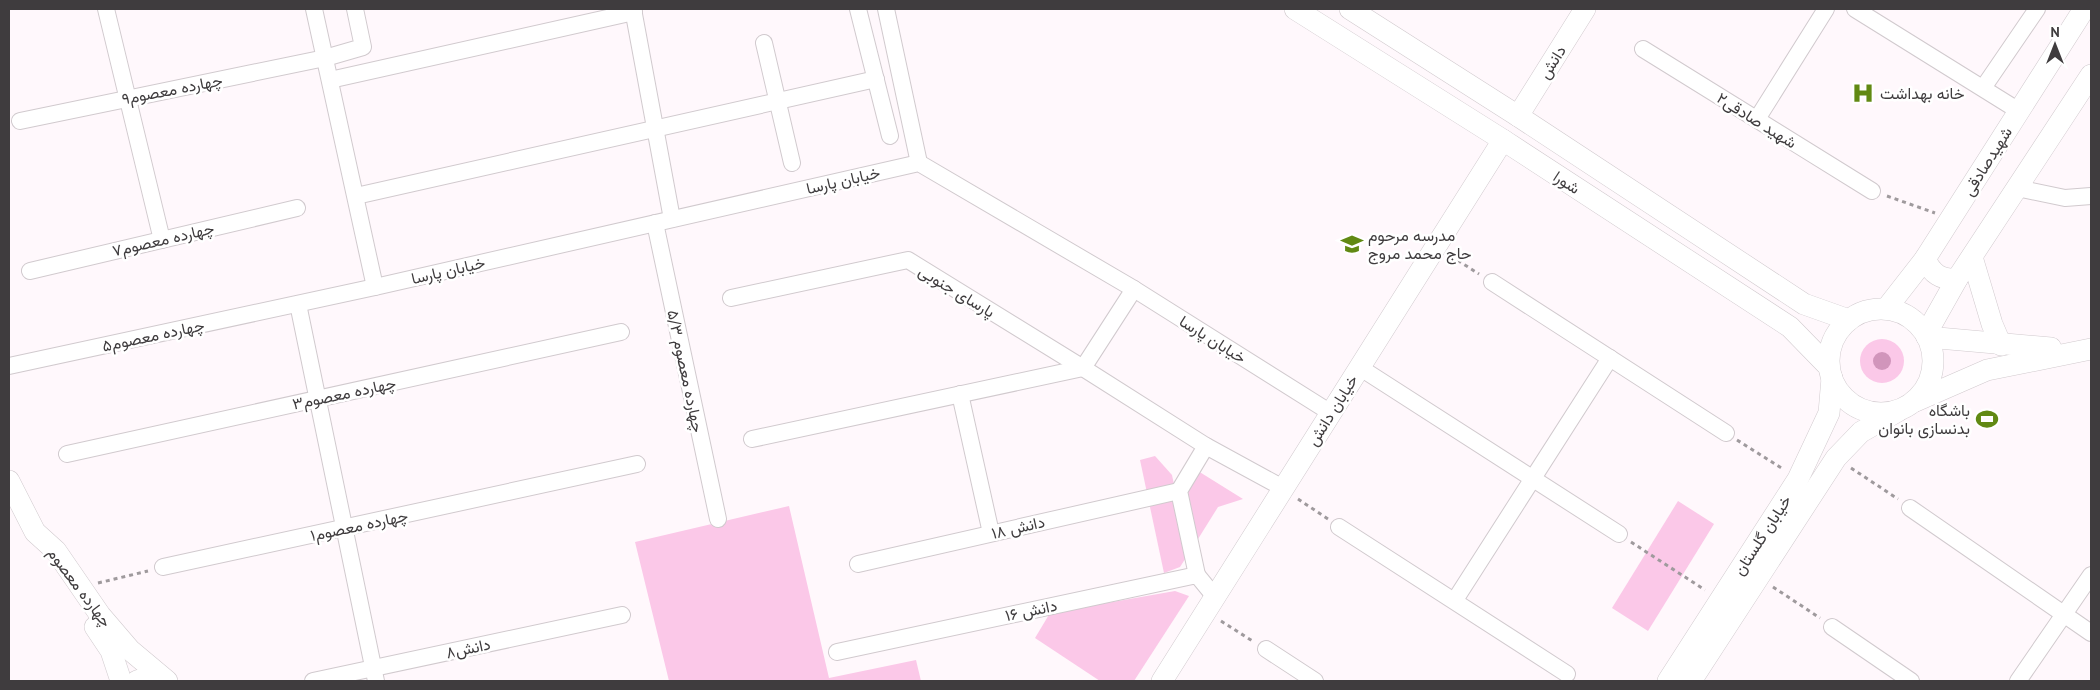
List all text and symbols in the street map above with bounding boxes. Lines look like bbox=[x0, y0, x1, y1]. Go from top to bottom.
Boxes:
north arrow bbox=[2030, 20, 2080, 70]
text: N bbox=[2050, 23, 2060, 41]
street label: دانش bbox=[1534, 42, 1571, 83]
street label: چهارده معصوم۹ bbox=[120, 69, 225, 111]
hospital icon: خانه بهداشت bbox=[1850, 80, 1876, 106]
place label: خانه بهداشت bbox=[1880, 83, 1965, 104]
street label: شهید صادقی۲ bbox=[1713, 88, 1801, 153]
street label: شهیدصادقی bbox=[1958, 123, 2017, 200]
street label: خیابان پارسا bbox=[804, 162, 882, 200]
street label: شورا bbox=[1549, 166, 1584, 199]
street label: چهارده معصوم۷ bbox=[110, 217, 217, 262]
place label: مدرسه مرحوم حاج محمد مروج bbox=[1368, 225, 1472, 265]
school or university icon: مدرسه مرحوم حاج محمد مروج bbox=[1339, 231, 1365, 257]
street label: خیابان پارسا bbox=[409, 252, 487, 290]
street label: پارسای جنوبی bbox=[914, 260, 999, 323]
street label: چهارده معصوم ۵/۳ bbox=[661, 308, 709, 435]
street label: خیابان پارسا bbox=[1175, 311, 1250, 369]
street label: چهارده معصوم۵ bbox=[100, 314, 207, 358]
street label: خیابان دانش bbox=[1302, 370, 1363, 450]
street label: چهارده معصوم۳ bbox=[291, 372, 398, 416]
place label: باشگاه بدنسازی بانوان bbox=[1878, 400, 1970, 439]
sports icon: باشگاه بدنسازی بانوان bbox=[1974, 406, 2000, 432]
street label: خیابان گلستان bbox=[1729, 491, 1795, 579]
street label: چهارده معصوم۱ bbox=[308, 505, 410, 547]
street label: دانش ۱۸ bbox=[989, 511, 1047, 544]
street label: چهارده معصوم bbox=[42, 543, 117, 632]
street label: دانش ۱۶ bbox=[1003, 595, 1059, 626]
street label: دانش۸ bbox=[444, 634, 492, 663]

